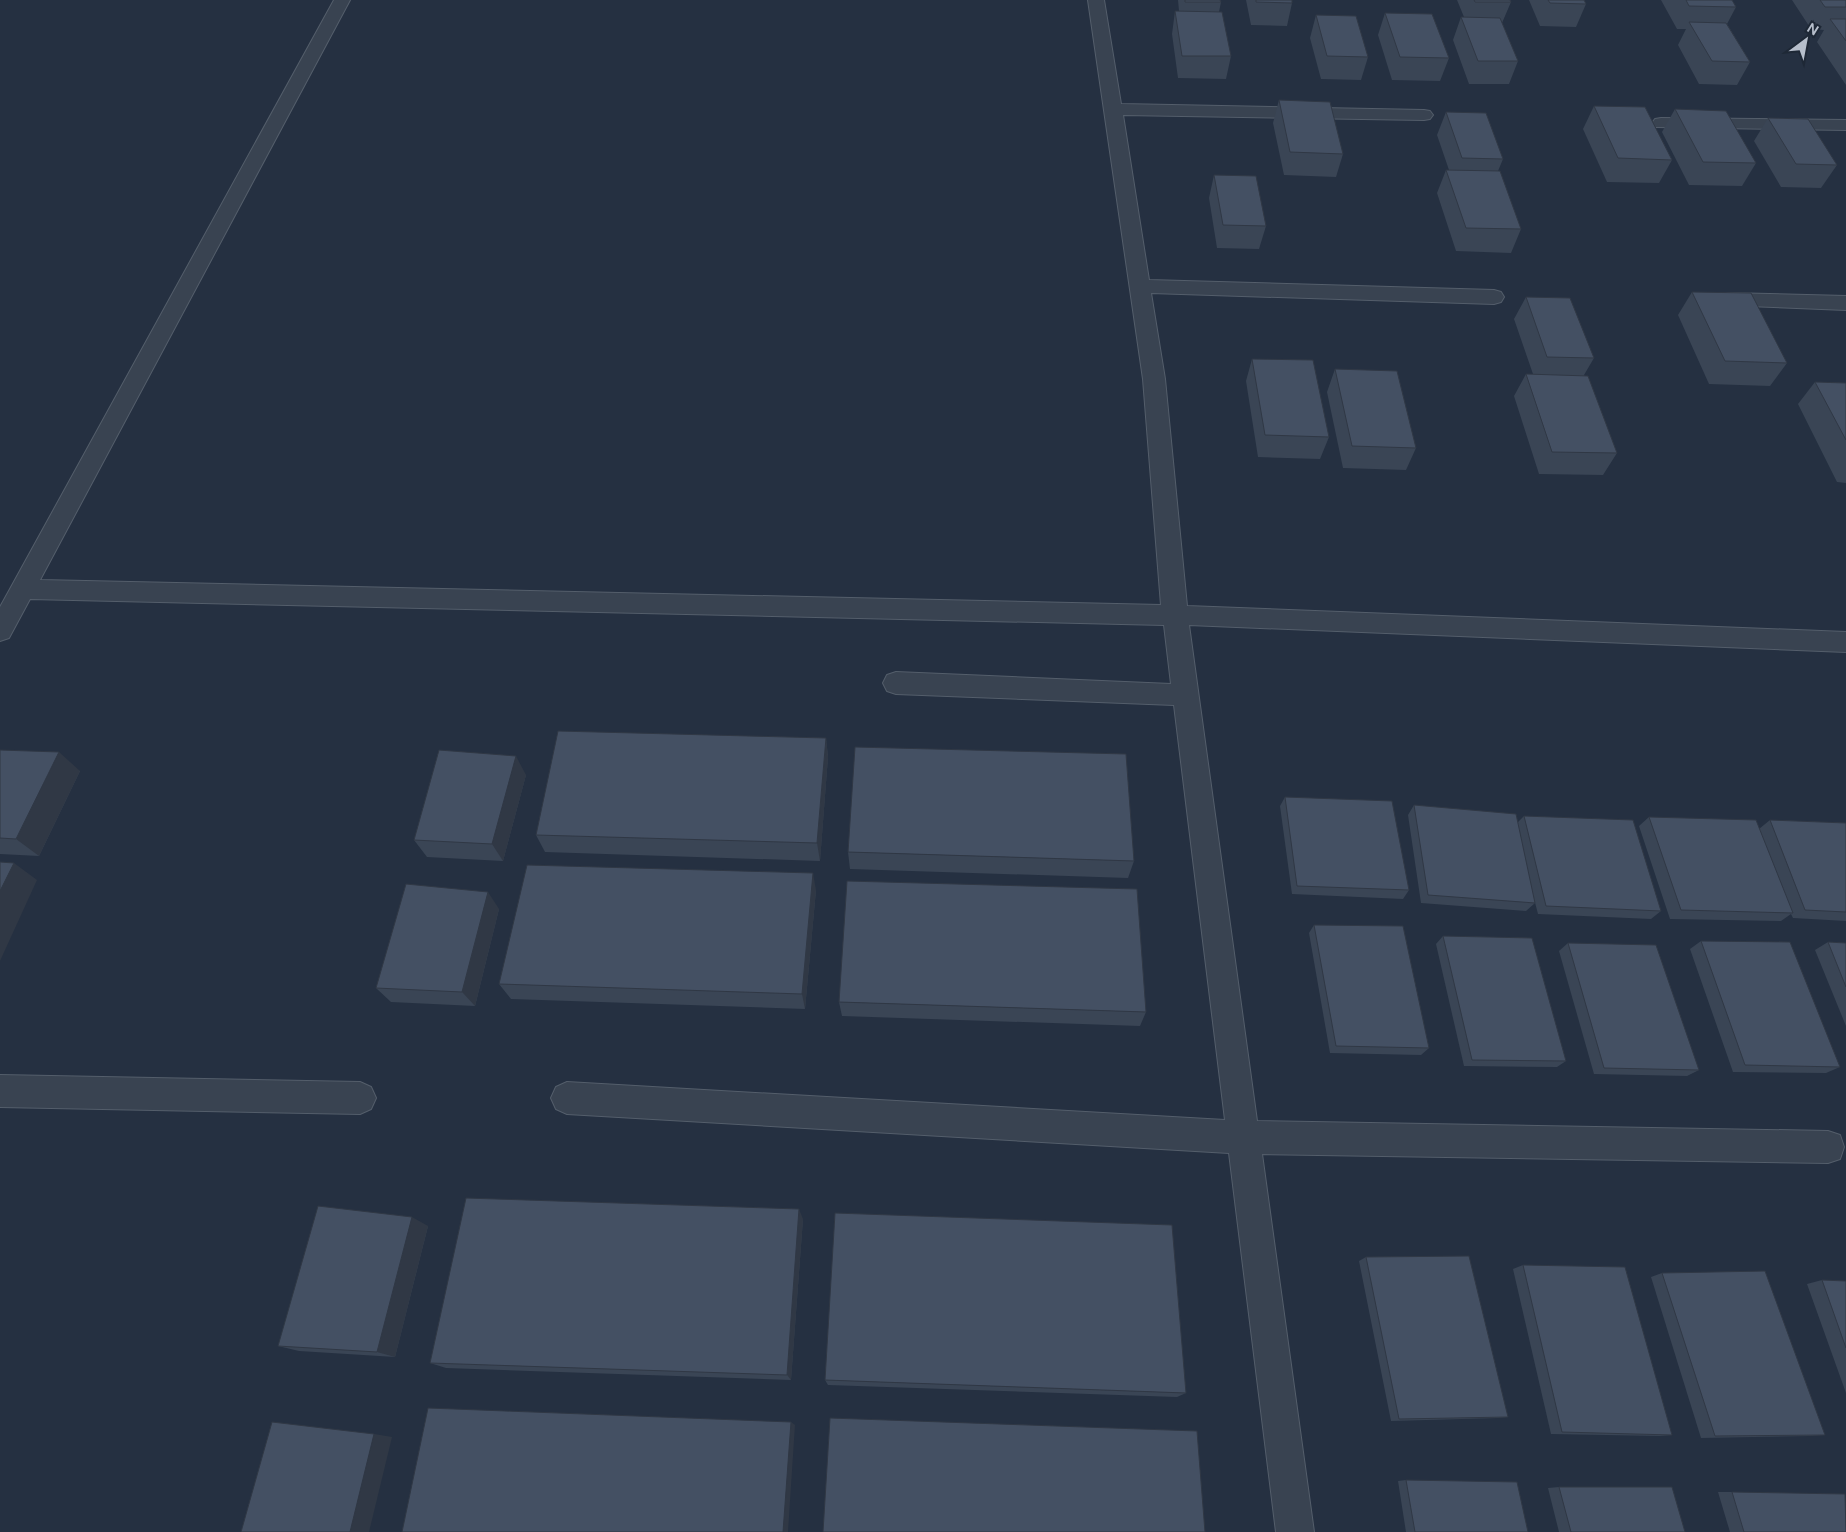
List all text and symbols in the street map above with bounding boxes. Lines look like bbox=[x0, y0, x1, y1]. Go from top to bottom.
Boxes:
north arrow bbox=[1781, 15, 1831, 65]
text: N bbox=[1804, 19, 1822, 39]

